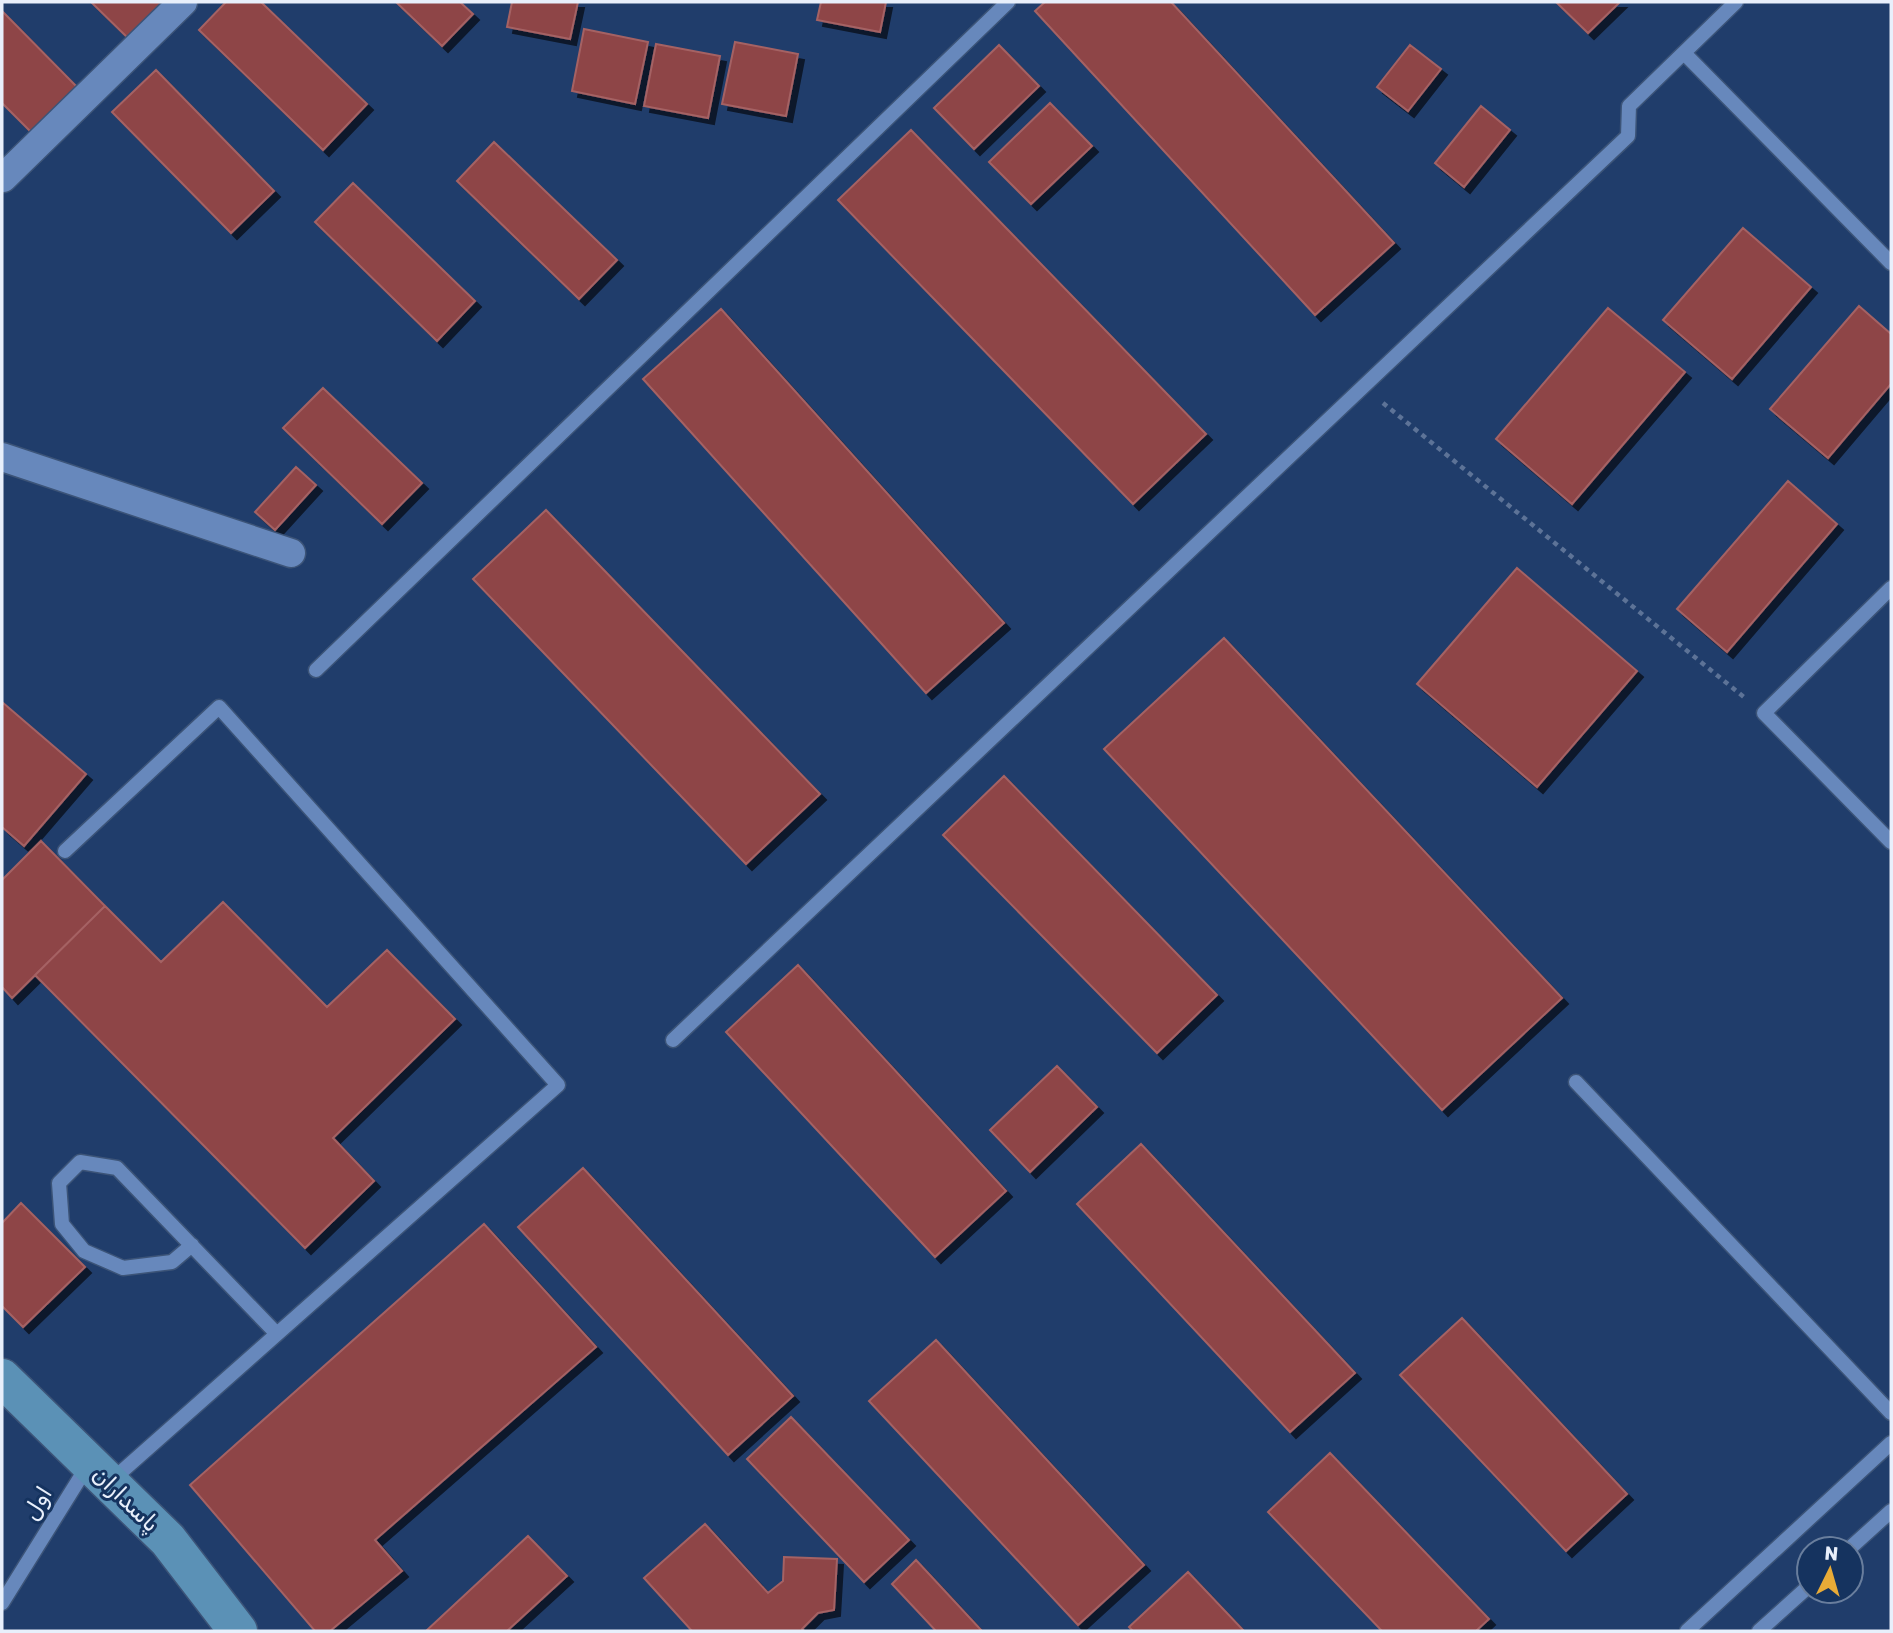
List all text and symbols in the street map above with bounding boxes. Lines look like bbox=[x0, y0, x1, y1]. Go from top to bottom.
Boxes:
street label: پاسداران bbox=[85, 1460, 165, 1539]
street label: اول bbox=[16, 1481, 58, 1525]
north arrow bbox=[1795, 1535, 1865, 1605]
text: N bbox=[1824, 1542, 1839, 1566]

